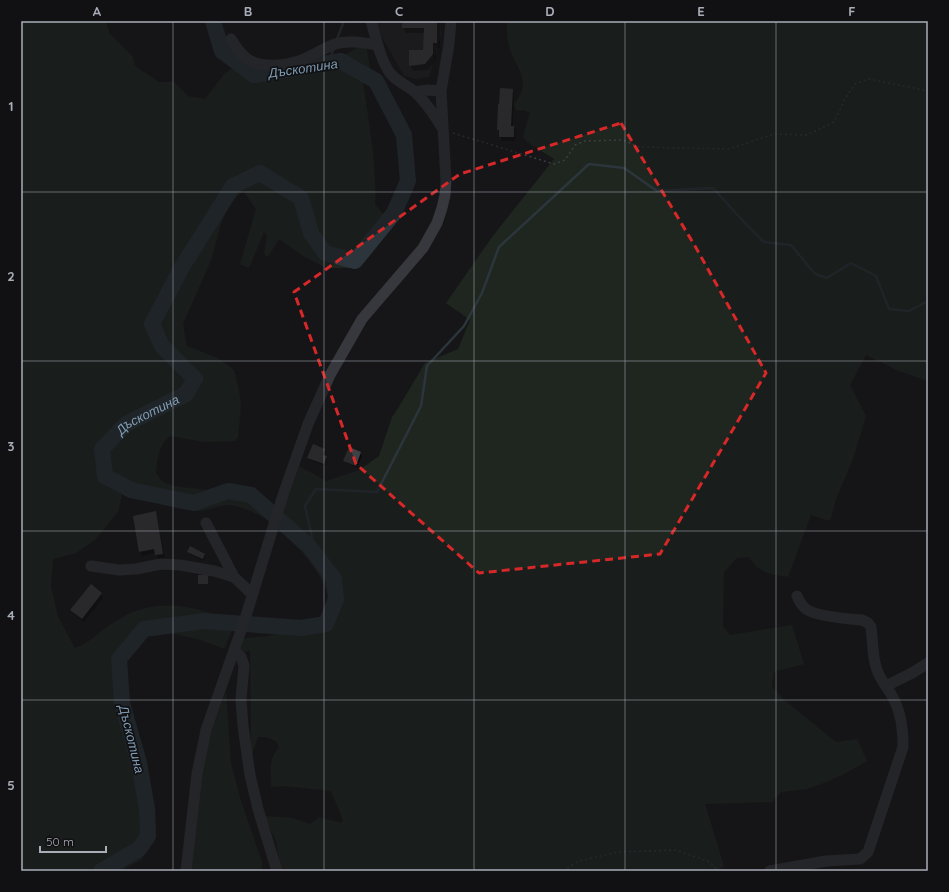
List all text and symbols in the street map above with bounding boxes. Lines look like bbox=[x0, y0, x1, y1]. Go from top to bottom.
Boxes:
text: A bbox=[93, 3, 102, 19]
text: B bbox=[244, 3, 252, 19]
text: C bbox=[395, 3, 403, 19]
text: D bbox=[545, 3, 555, 19]
text: E bbox=[697, 3, 705, 19]
text: F bbox=[848, 3, 856, 19]
water label: Дъскотина bbox=[265, 55, 339, 81]
text: 1 bbox=[8, 98, 14, 114]
text: 2 bbox=[7, 268, 15, 284]
water label: Дъскотина bbox=[111, 391, 181, 439]
text: 3 bbox=[8, 438, 15, 454]
text: 4 bbox=[7, 607, 15, 623]
water label: Дъскотина bbox=[115, 701, 148, 775]
text: 5 bbox=[7, 777, 15, 793]
scale bar bbox=[40, 828, 106, 854]
text: 50 m bbox=[46, 834, 74, 849]

